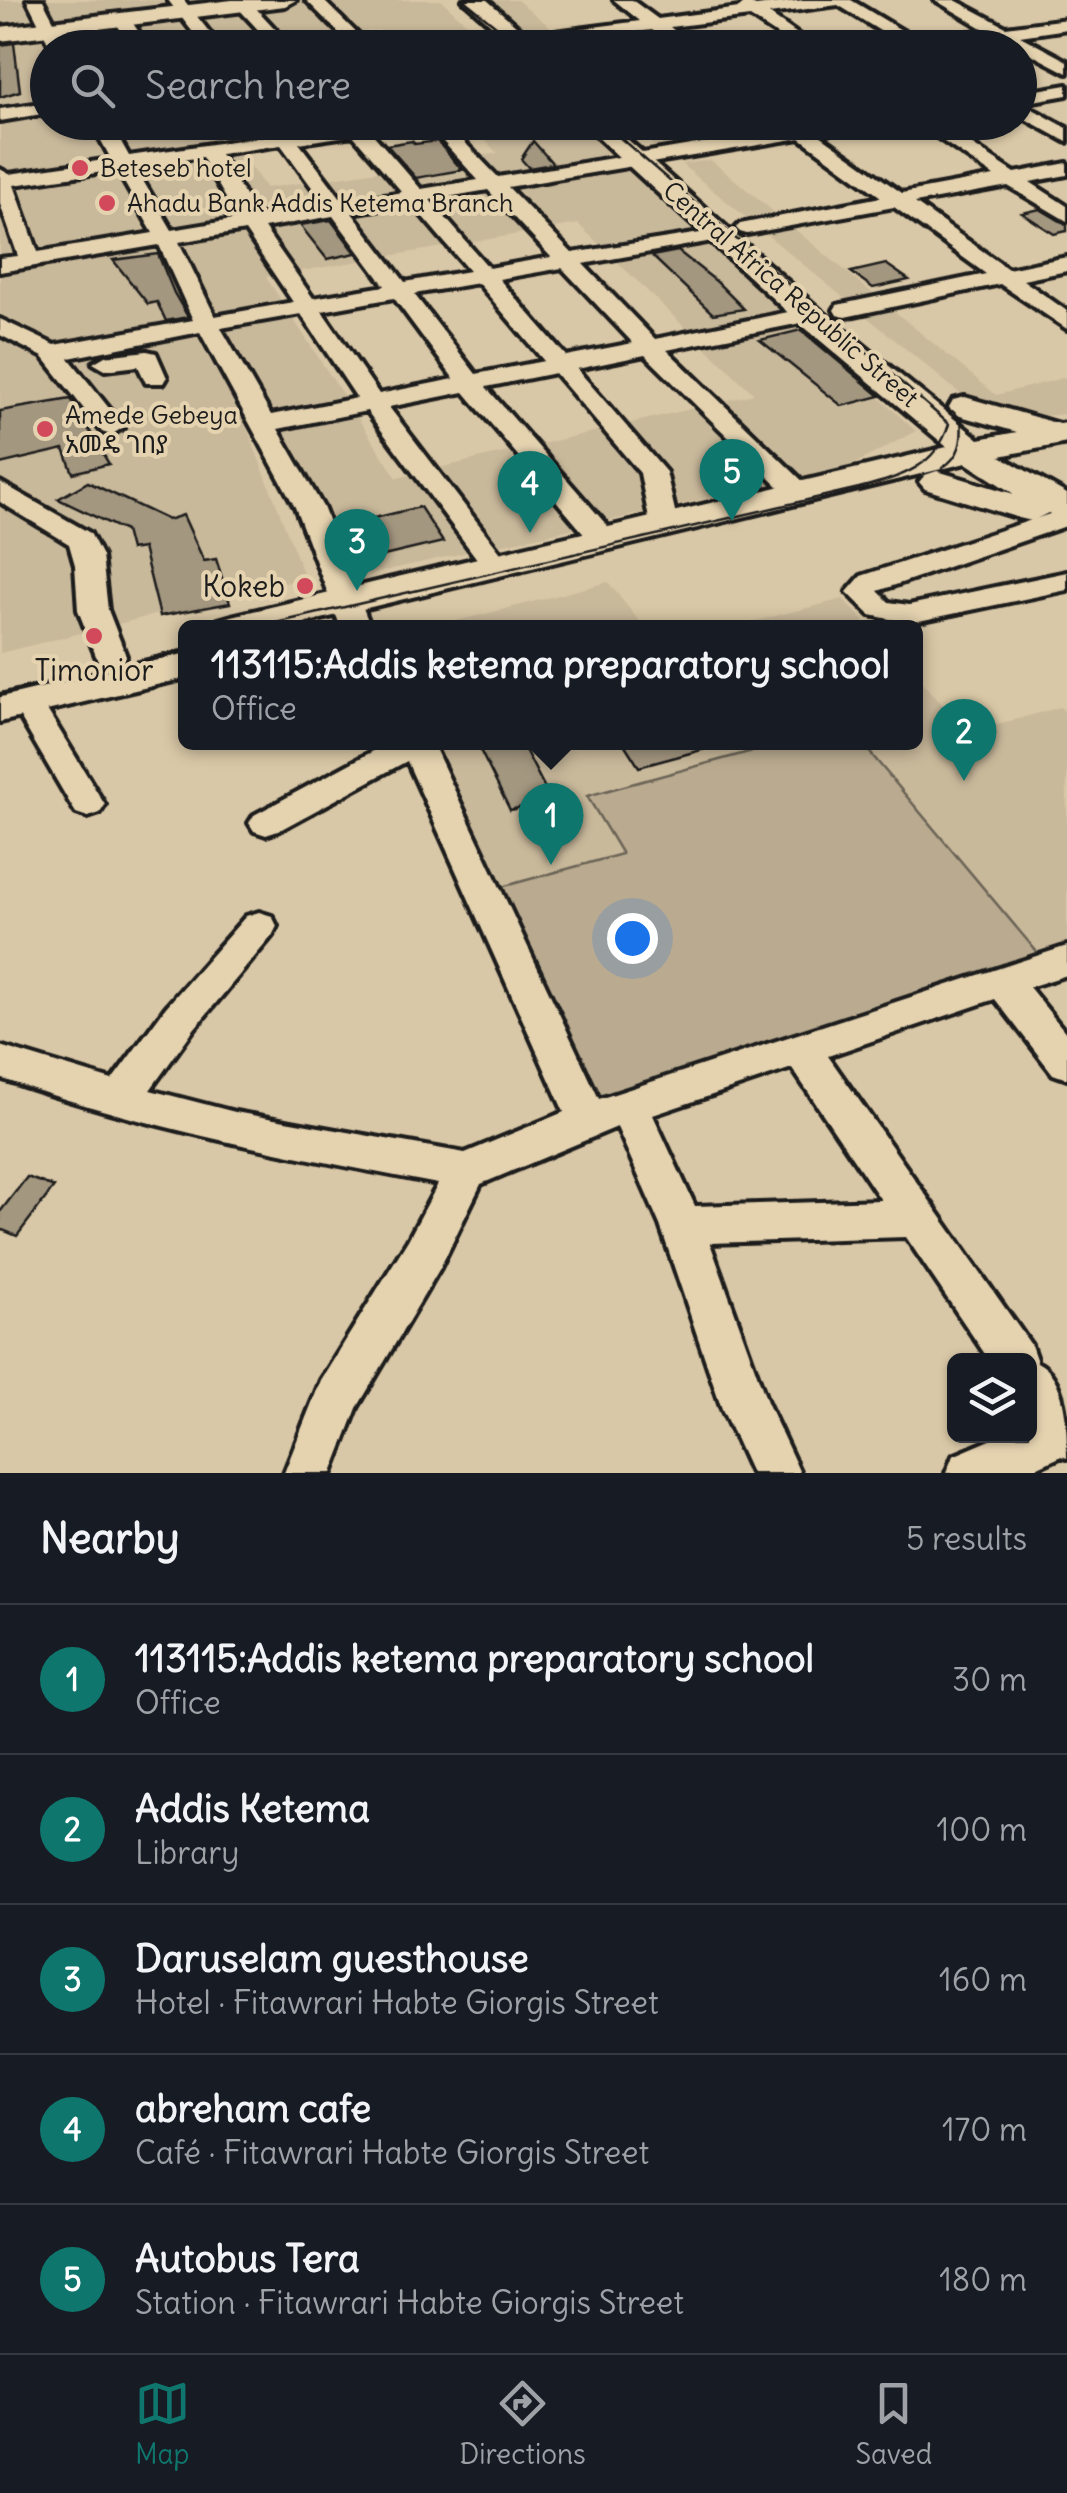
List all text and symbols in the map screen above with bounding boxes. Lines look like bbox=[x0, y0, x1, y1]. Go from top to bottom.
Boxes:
search box bbox=[30, 30, 1037, 140]
icon: search bbox=[65, 58, 120, 113]
text: Search here bbox=[145, 62, 351, 109]
place label: Beteseb hotel bbox=[100, 152, 252, 184]
marker: Beteseb hotel bbox=[69, 157, 91, 179]
street label: Central Africa Republic Street bbox=[657, 174, 925, 414]
place label: Ahadu Bank Addis Ketema Branch bbox=[127, 187, 513, 219]
marker: Ahadu Bank Addis Ketema Branch bbox=[96, 192, 118, 214]
place label: Amede Gebeya አመዴ ገበያ bbox=[65, 399, 238, 460]
marker: Amede Gebeya አመዴ ገበያ bbox=[34, 418, 56, 440]
pin: 5 bbox=[700, 438, 764, 521]
pin: 4 bbox=[498, 450, 562, 533]
pin: 3 bbox=[324, 508, 390, 591]
place label: Kokeb bbox=[202, 567, 285, 605]
marker: Kokeb bbox=[294, 575, 316, 597]
popup bbox=[178, 620, 923, 750]
marker: Timonior bbox=[83, 625, 105, 647]
text: 113115:Addis ketema preparatory school bbox=[211, 641, 890, 688]
place label: Timonior bbox=[35, 651, 153, 689]
text: Office bbox=[211, 688, 297, 729]
pin: 2 bbox=[932, 698, 996, 781]
pin: 1 bbox=[518, 782, 584, 865]
your location bbox=[607, 913, 658, 964]
map controls bbox=[947, 1353, 1037, 1443]
button: layers bbox=[947, 1353, 1037, 1443]
text: Nearby bbox=[40, 1512, 179, 1564]
text: 5 results bbox=[906, 1518, 1027, 1559]
text: 113115:Addis ketema preparatory school bbox=[135, 1635, 814, 1682]
text: 1 bbox=[66, 1659, 79, 1700]
text: 30 m bbox=[952, 1659, 1027, 1700]
text: Office bbox=[135, 1682, 221, 1723]
text: Addis Ketema bbox=[135, 1785, 370, 1832]
text: 2 bbox=[64, 1809, 81, 1850]
text: 100 m bbox=[937, 1809, 1027, 1850]
text: Library bbox=[135, 1832, 239, 1873]
text: Daruselam guesthouse bbox=[135, 1935, 529, 1982]
text: 3 bbox=[63, 1959, 82, 2000]
text: 160 m bbox=[939, 1959, 1027, 2000]
text: Hotel · Fitawrari Habte Giorgis Street bbox=[135, 1982, 659, 2023]
text: abreham cafe bbox=[135, 2085, 371, 2132]
text: 4 bbox=[63, 2109, 82, 2150]
text: 170 m bbox=[942, 2109, 1027, 2150]
text: Café · Fitawrari Habte Giorgis Street bbox=[135, 2132, 649, 2173]
text: Autobus Tera bbox=[135, 2235, 360, 2282]
text: 5 bbox=[63, 2259, 82, 2300]
text: 180 m bbox=[939, 2259, 1027, 2300]
text: Station · Fitawrari Habte Giorgis Street bbox=[135, 2282, 684, 2323]
tab: Map bbox=[135, 2376, 190, 2472]
tab: Directions bbox=[459, 2376, 586, 2472]
tab: Saved bbox=[855, 2376, 932, 2472]

